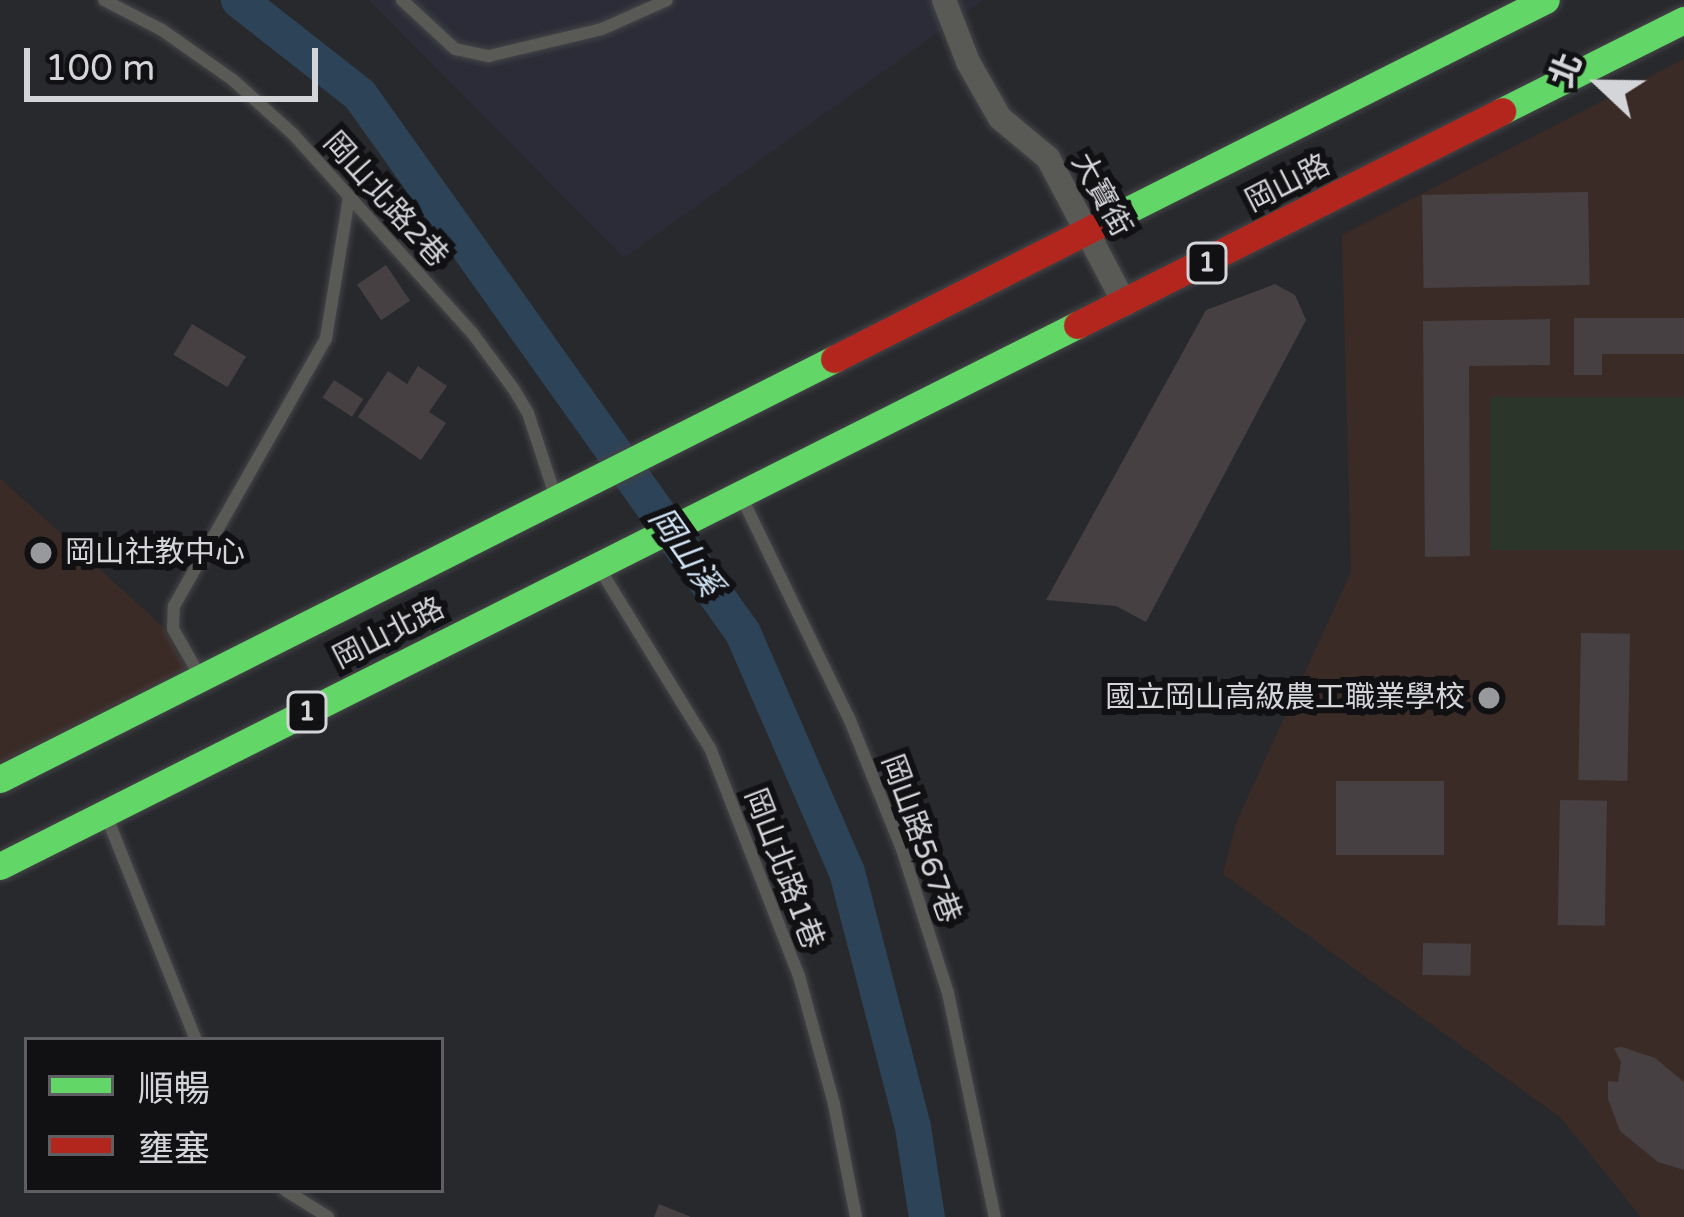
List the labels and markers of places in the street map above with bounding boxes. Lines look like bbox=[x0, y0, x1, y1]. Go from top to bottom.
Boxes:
place label: 岡山社教中心 bbox=[65, 535, 245, 571]
marker: 岡山社教中心 bbox=[28, 540, 54, 566]
place label: 國立岡山高級農工職業學校 bbox=[1105, 680, 1465, 716]
marker: 國立岡山高級農工職業學校 bbox=[1476, 685, 1502, 711]

